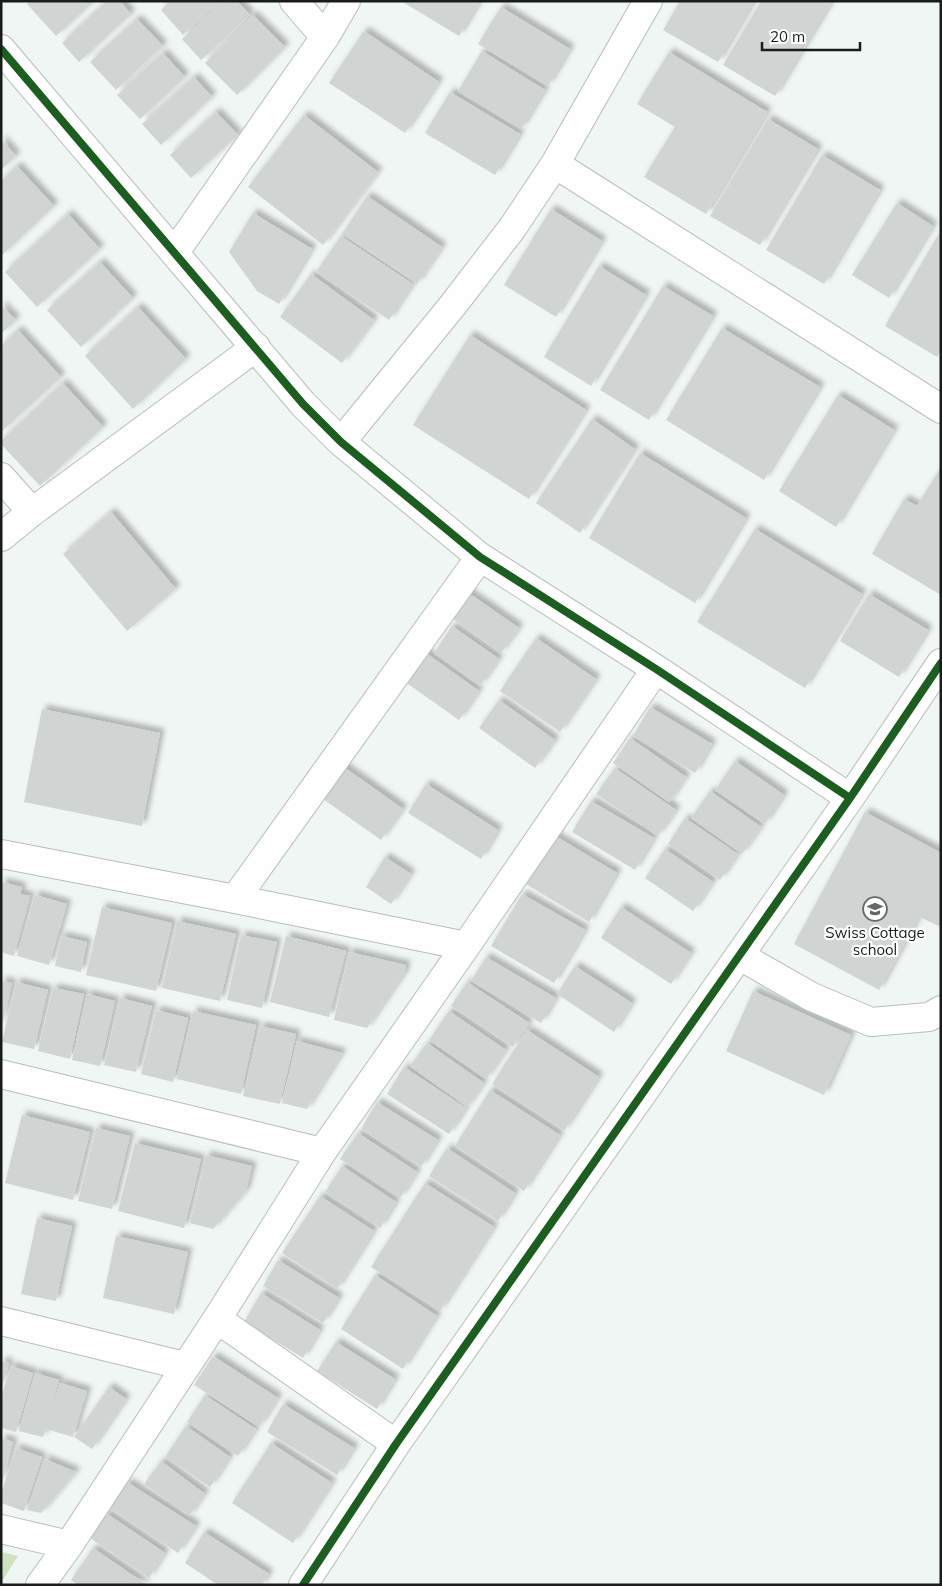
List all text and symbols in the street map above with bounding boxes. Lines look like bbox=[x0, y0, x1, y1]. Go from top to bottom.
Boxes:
scale bar bbox=[762, 20, 860, 52]
text: 20 m bbox=[770, 27, 805, 46]
school or university icon: Swiss Cottage school bbox=[862, 896, 888, 922]
place label: Swiss Cottage school bbox=[825, 923, 925, 959]

